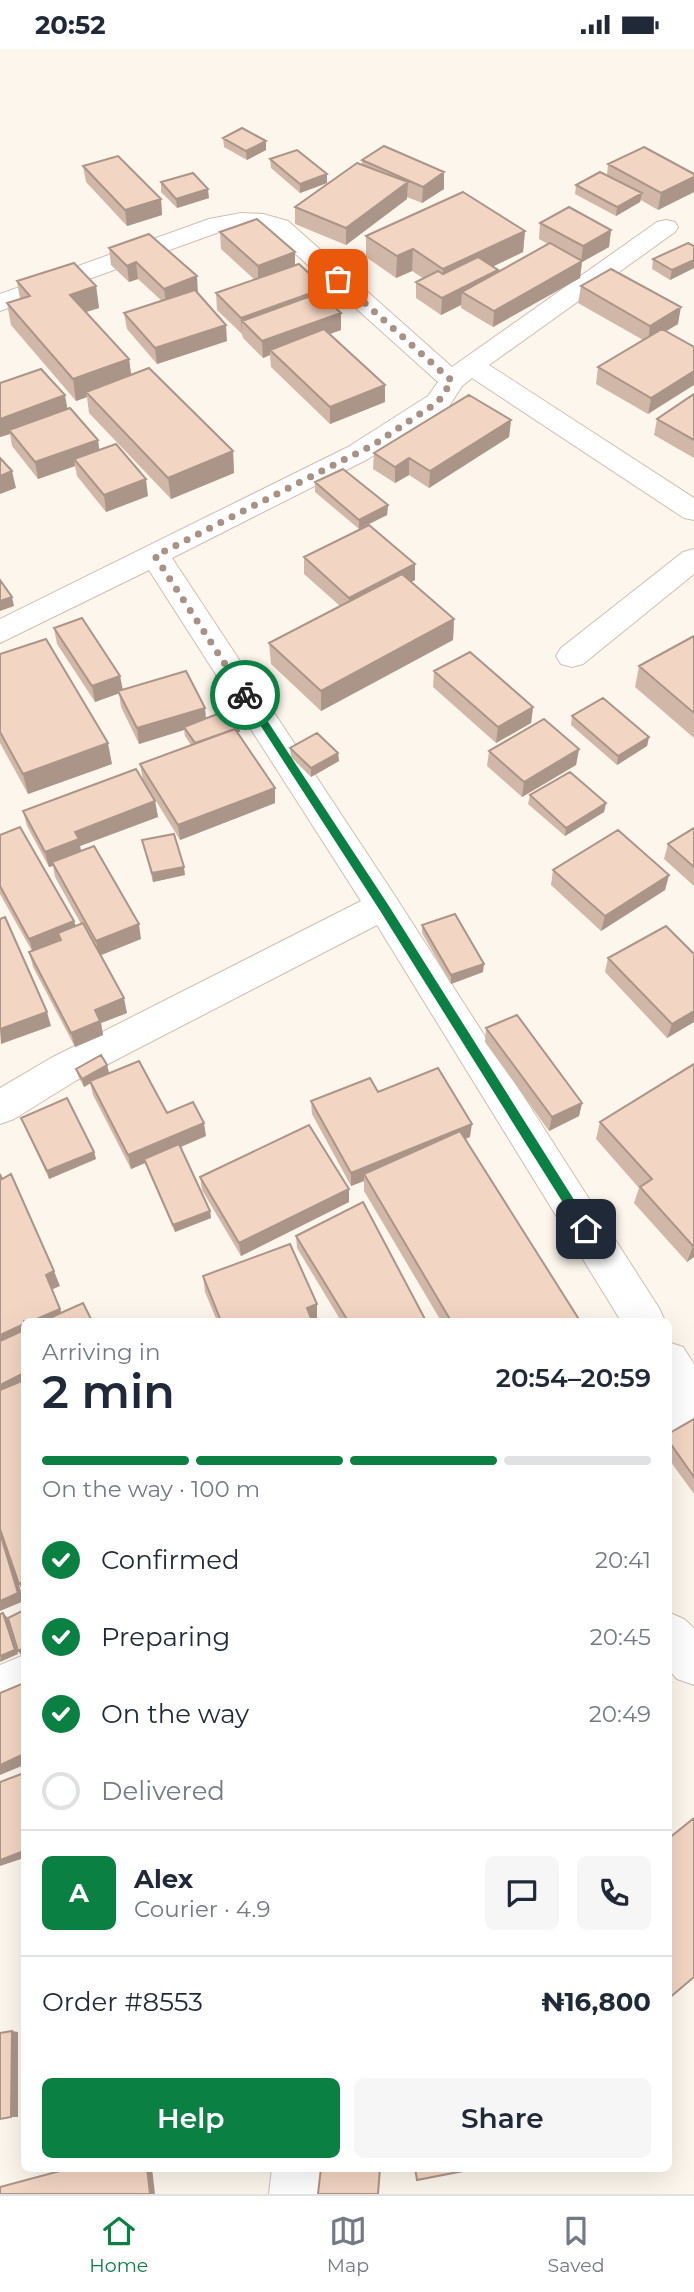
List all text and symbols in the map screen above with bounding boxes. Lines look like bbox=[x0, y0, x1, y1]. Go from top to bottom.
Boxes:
text: 20:52 bbox=[35, 9, 106, 41]
pin bbox=[308, 249, 368, 309]
icon: bag bbox=[319, 260, 357, 298]
courier bbox=[210, 660, 280, 730]
icon: bike bbox=[226, 676, 264, 714]
pin bbox=[556, 1199, 616, 1259]
icon: home bbox=[567, 1210, 605, 1248]
text: Arriving in bbox=[42, 1338, 161, 1366]
text: 20:54–20:59 bbox=[496, 1362, 651, 1394]
text: 2 min bbox=[42, 1363, 175, 1420]
text: On the way · 100 m bbox=[42, 1475, 260, 1503]
icon: check bbox=[42, 1541, 80, 1579]
text: Confirmed bbox=[101, 1544, 240, 1576]
text: 20:41 bbox=[595, 1546, 651, 1574]
icon: check bbox=[42, 1618, 80, 1656]
text: Preparing bbox=[101, 1621, 230, 1653]
text: 20:45 bbox=[590, 1623, 651, 1651]
icon: check bbox=[42, 1695, 80, 1733]
text: On the way bbox=[101, 1698, 249, 1730]
text: 20:49 bbox=[589, 1700, 651, 1728]
text: Delivered bbox=[101, 1775, 225, 1807]
button: chat bbox=[485, 1856, 559, 1930]
button: phone bbox=[577, 1856, 651, 1930]
text: Alex bbox=[134, 1863, 193, 1895]
text: A bbox=[69, 1877, 89, 1909]
text: Courier · 4.9 bbox=[134, 1895, 270, 1923]
text: Order #8553 bbox=[42, 1986, 203, 2018]
text: ₦16,800 bbox=[541, 1986, 651, 2018]
button: Help bbox=[42, 2078, 340, 2158]
button: Share bbox=[354, 2078, 651, 2158]
tab: Home bbox=[89, 2212, 148, 2277]
tab: Map bbox=[327, 2212, 369, 2277]
tab: Saved bbox=[548, 2212, 605, 2277]

